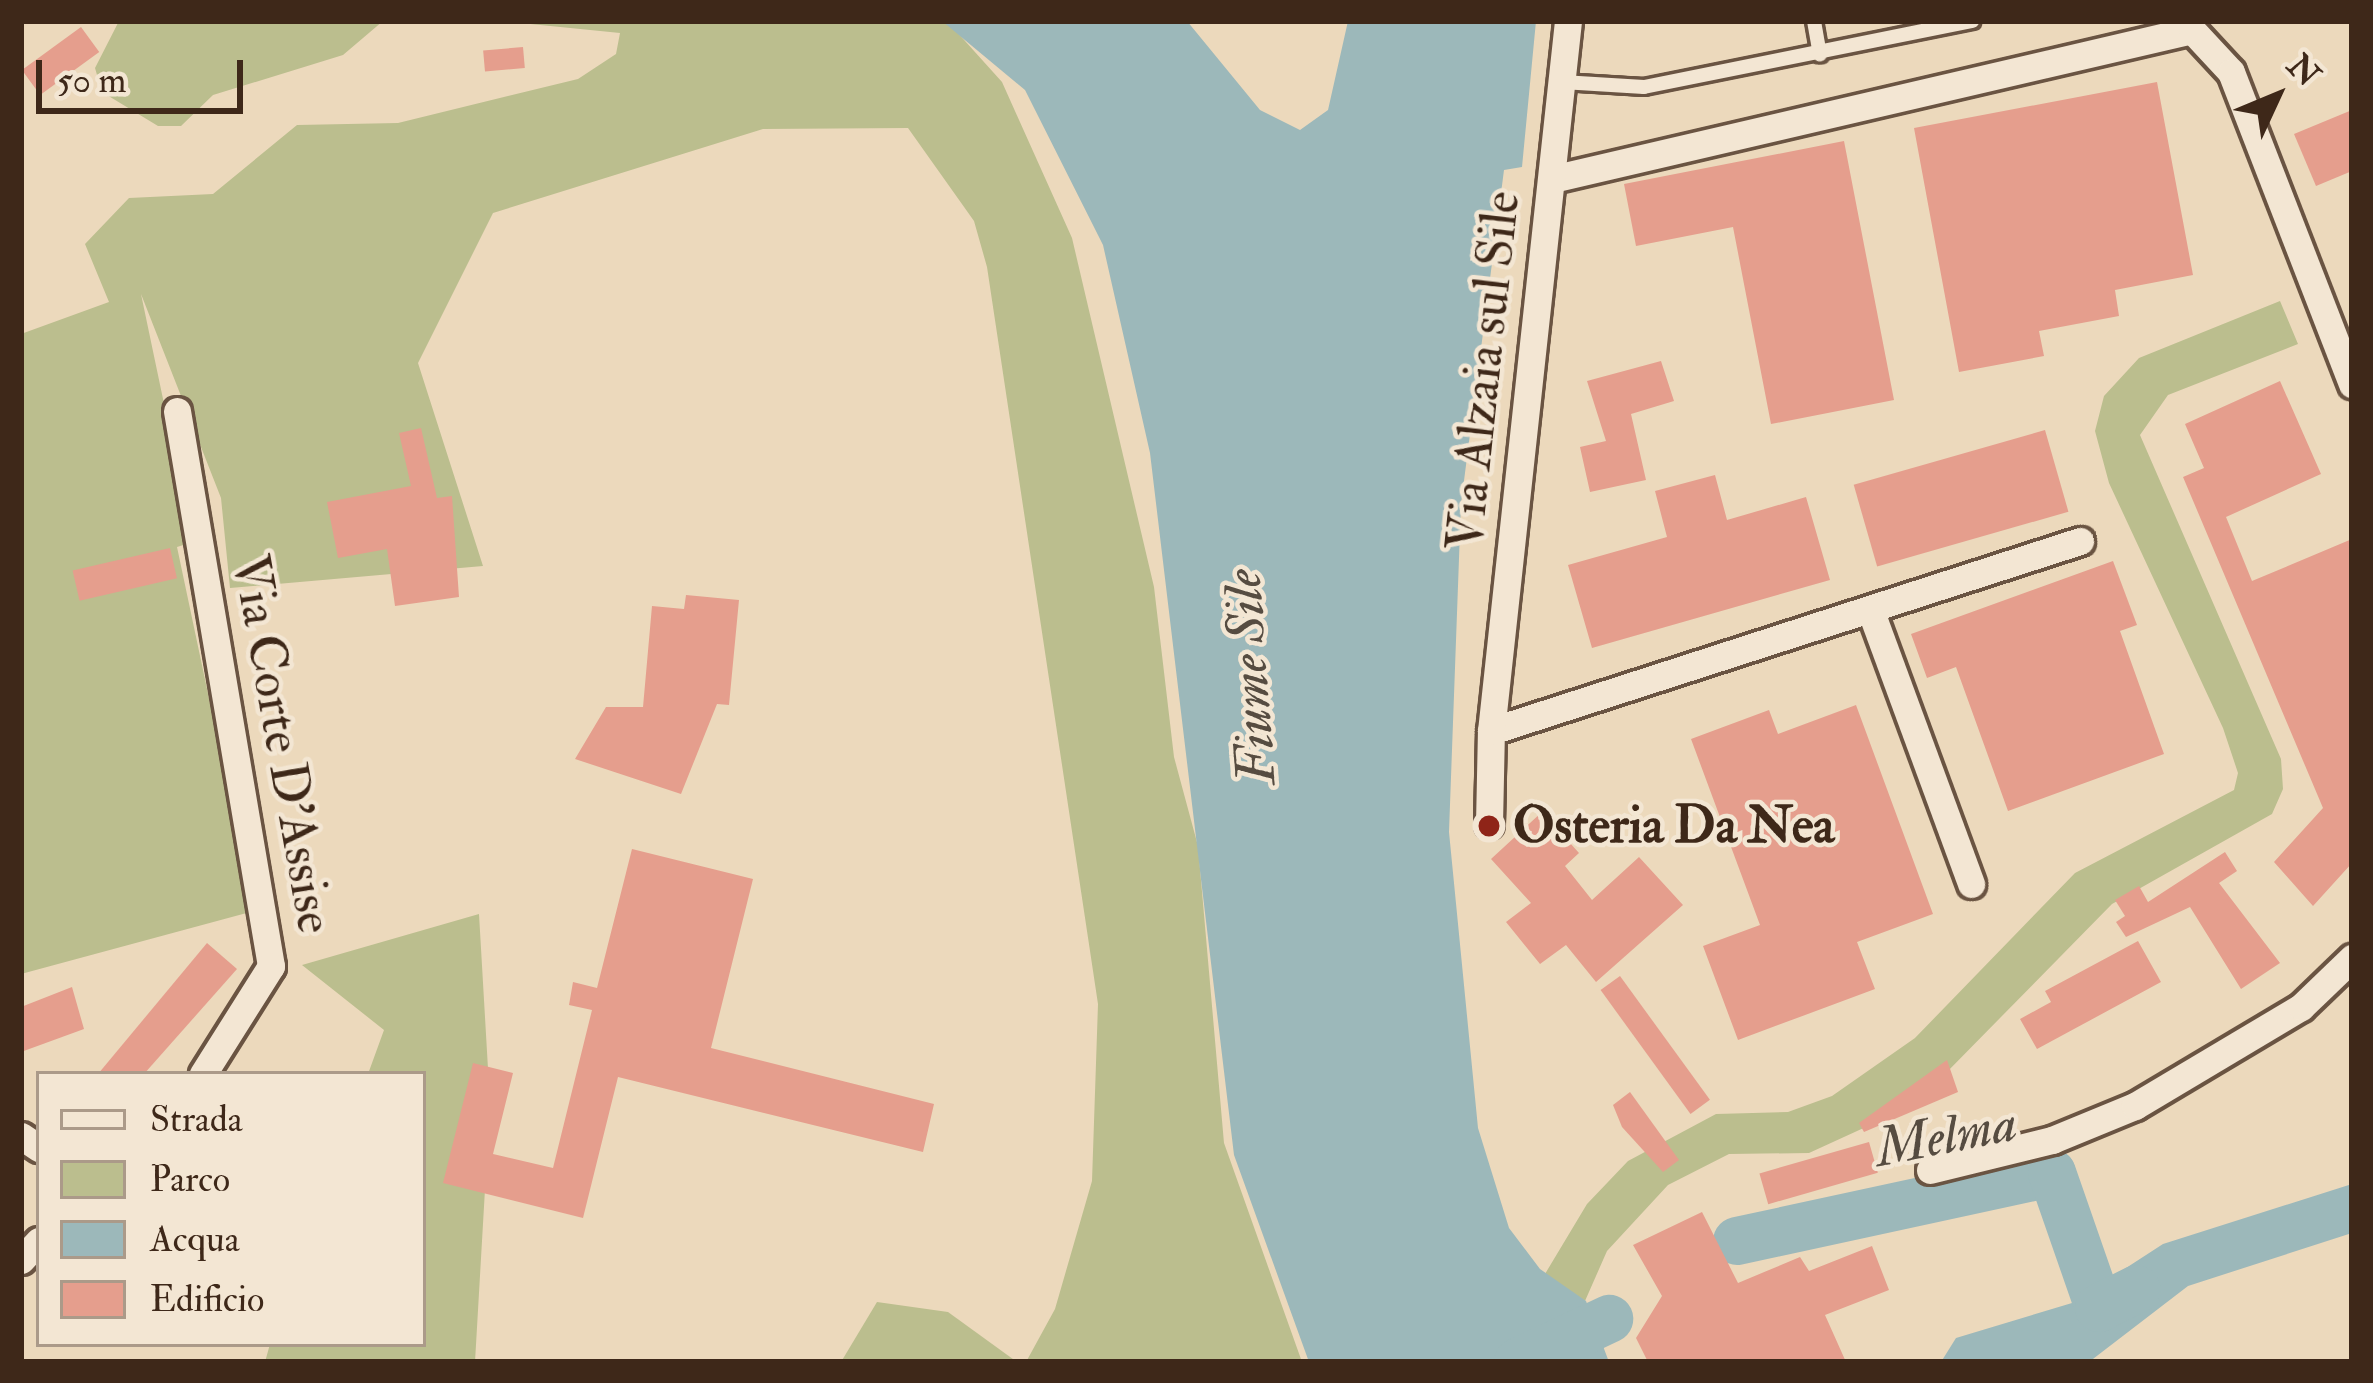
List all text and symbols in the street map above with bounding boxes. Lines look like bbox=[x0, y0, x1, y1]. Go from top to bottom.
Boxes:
scale bar bbox=[42, 36, 249, 110]
north arrow bbox=[2217, 36, 2337, 156]
text: N bbox=[2278, 46, 2328, 96]
text: 50 m bbox=[57, 58, 126, 103]
street label: Via Alzaia sul Sile bbox=[1435, 188, 1533, 554]
street label: Via Corte D'Assise bbox=[219, 550, 345, 938]
water label: Fiume Sile bbox=[1210, 567, 1290, 787]
place label: Osteria Da Nea bbox=[1513, 795, 1834, 857]
marker: Osteria Da Nea bbox=[1476, 813, 1502, 839]
legend bbox=[36, 1071, 426, 1347]
water label: Melma bbox=[1870, 1091, 2022, 1181]
text: Strada bbox=[150, 1097, 242, 1142]
text: Parco bbox=[150, 1157, 230, 1202]
text: Acqua bbox=[150, 1217, 240, 1262]
text: Edificio bbox=[150, 1277, 264, 1322]

